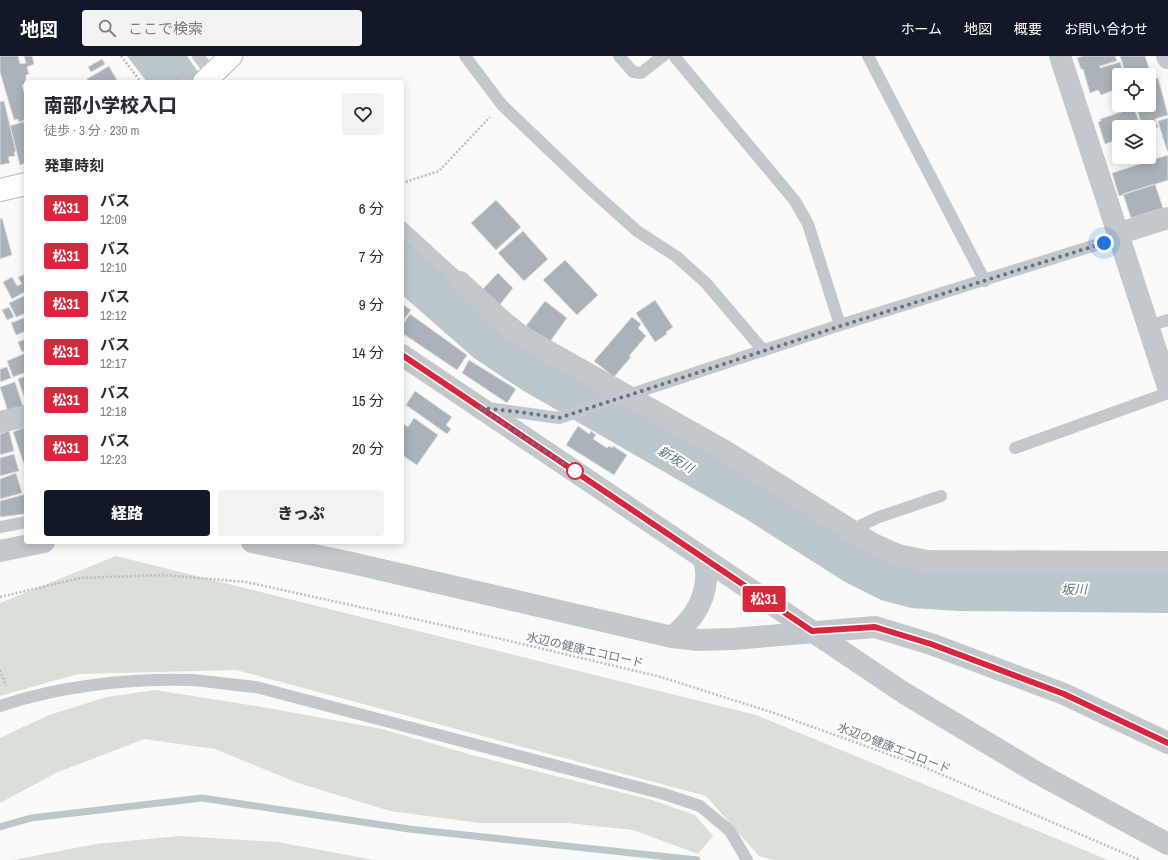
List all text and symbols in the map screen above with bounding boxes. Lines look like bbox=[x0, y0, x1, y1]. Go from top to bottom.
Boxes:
search box bbox=[82, 10, 362, 46]
text: 地図 bbox=[20, 16, 58, 42]
icon: search bbox=[96, 17, 118, 39]
text: ここで検索 bbox=[128, 18, 203, 39]
text: ホーム bbox=[900, 20, 942, 38]
text: 地図 bbox=[964, 20, 992, 38]
text: 概要 bbox=[1014, 20, 1042, 38]
text: お問い合わせ bbox=[1064, 20, 1148, 38]
map controls bbox=[1112, 68, 1156, 164]
button: locate bbox=[1112, 68, 1156, 112]
text: 南部小学校入口 bbox=[44, 92, 177, 118]
button: heart bbox=[342, 93, 384, 135]
button: layers bbox=[1112, 120, 1156, 164]
text: 徒歩 · 3 分 · 230 m bbox=[44, 122, 139, 139]
text: 発車時刻 bbox=[44, 155, 104, 176]
text: バス bbox=[100, 190, 130, 211]
text: 6 分 bbox=[359, 198, 384, 219]
text: 松31 bbox=[53, 199, 79, 217]
text: 12:09 bbox=[100, 211, 127, 228]
your location bbox=[1094, 233, 1114, 253]
text: バス bbox=[100, 238, 130, 259]
text: 7 分 bbox=[359, 246, 384, 267]
text: 松31 bbox=[53, 247, 79, 265]
text: 12:10 bbox=[100, 259, 127, 276]
text: バス bbox=[100, 286, 130, 307]
text: 9 分 bbox=[359, 294, 384, 315]
text: 松31 bbox=[53, 295, 79, 313]
text: 12:12 bbox=[100, 307, 127, 324]
text: バス bbox=[100, 334, 130, 355]
text: 14 分 bbox=[352, 342, 384, 363]
text: 松31 bbox=[53, 343, 79, 361]
text: 12:17 bbox=[100, 355, 127, 372]
text: バス bbox=[100, 382, 130, 403]
text: 15 分 bbox=[352, 390, 384, 411]
text: 松31 bbox=[53, 391, 79, 409]
text: 12:18 bbox=[100, 403, 127, 420]
text: バス bbox=[100, 430, 130, 451]
text: 20 分 bbox=[352, 438, 384, 459]
text: 松31 bbox=[53, 439, 79, 457]
water label: 新坂川 bbox=[655, 442, 699, 478]
text: 12:23 bbox=[100, 451, 127, 468]
unlabelled marker bbox=[566, 462, 584, 480]
button: 経路 bbox=[44, 490, 210, 536]
button: きっぷ bbox=[218, 490, 384, 536]
water label: 坂川 bbox=[1061, 581, 1089, 598]
line badge: 松31 bbox=[741, 586, 787, 612]
text: 松31 bbox=[751, 590, 777, 608]
street label: 水辺の健康エコロード bbox=[525, 629, 645, 671]
street label: 水辺の健康エコロード bbox=[835, 719, 953, 777]

